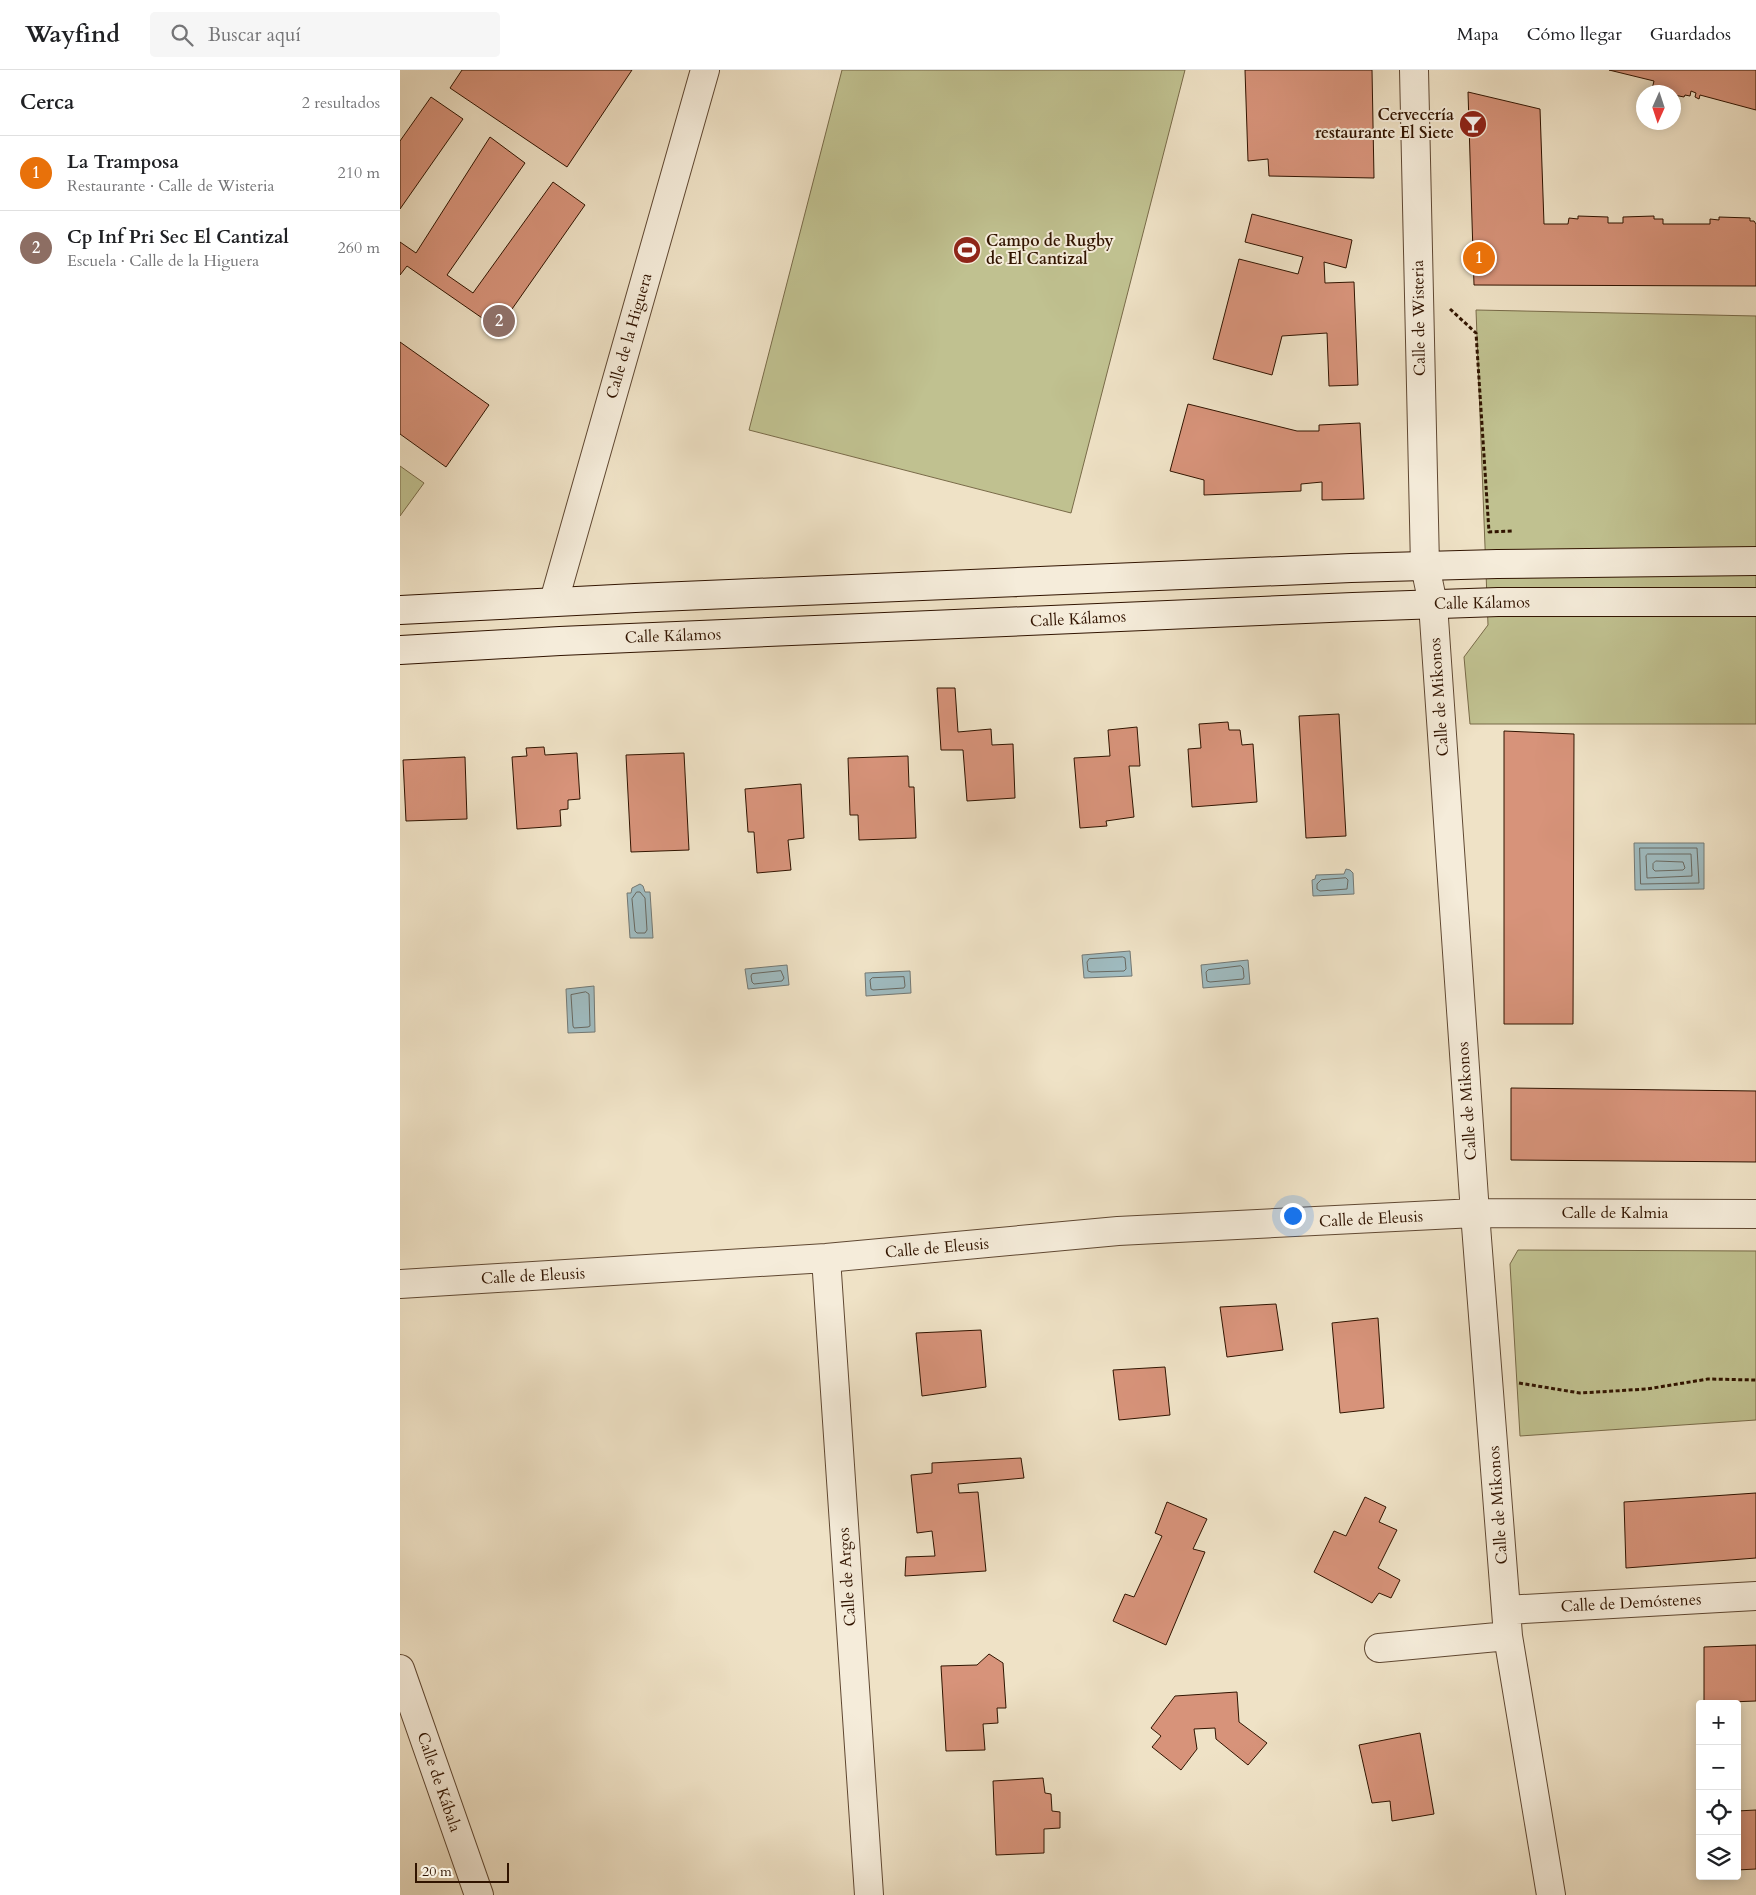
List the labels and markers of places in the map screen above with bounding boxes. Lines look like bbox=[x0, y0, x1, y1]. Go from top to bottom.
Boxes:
place label: Cervecería restaurante El Siete bbox=[1315, 104, 1454, 144]
bar icon: Cervecería restaurante El Siete bbox=[1458, 109, 1488, 139]
place label: Campo de Rugby de El Cantizal bbox=[986, 230, 1114, 270]
sports icon: Campo de Rugby de El Cantizal bbox=[952, 235, 982, 265]
pin: 1 bbox=[1463, 239, 1495, 277]
pin: 2 bbox=[483, 302, 515, 340]

